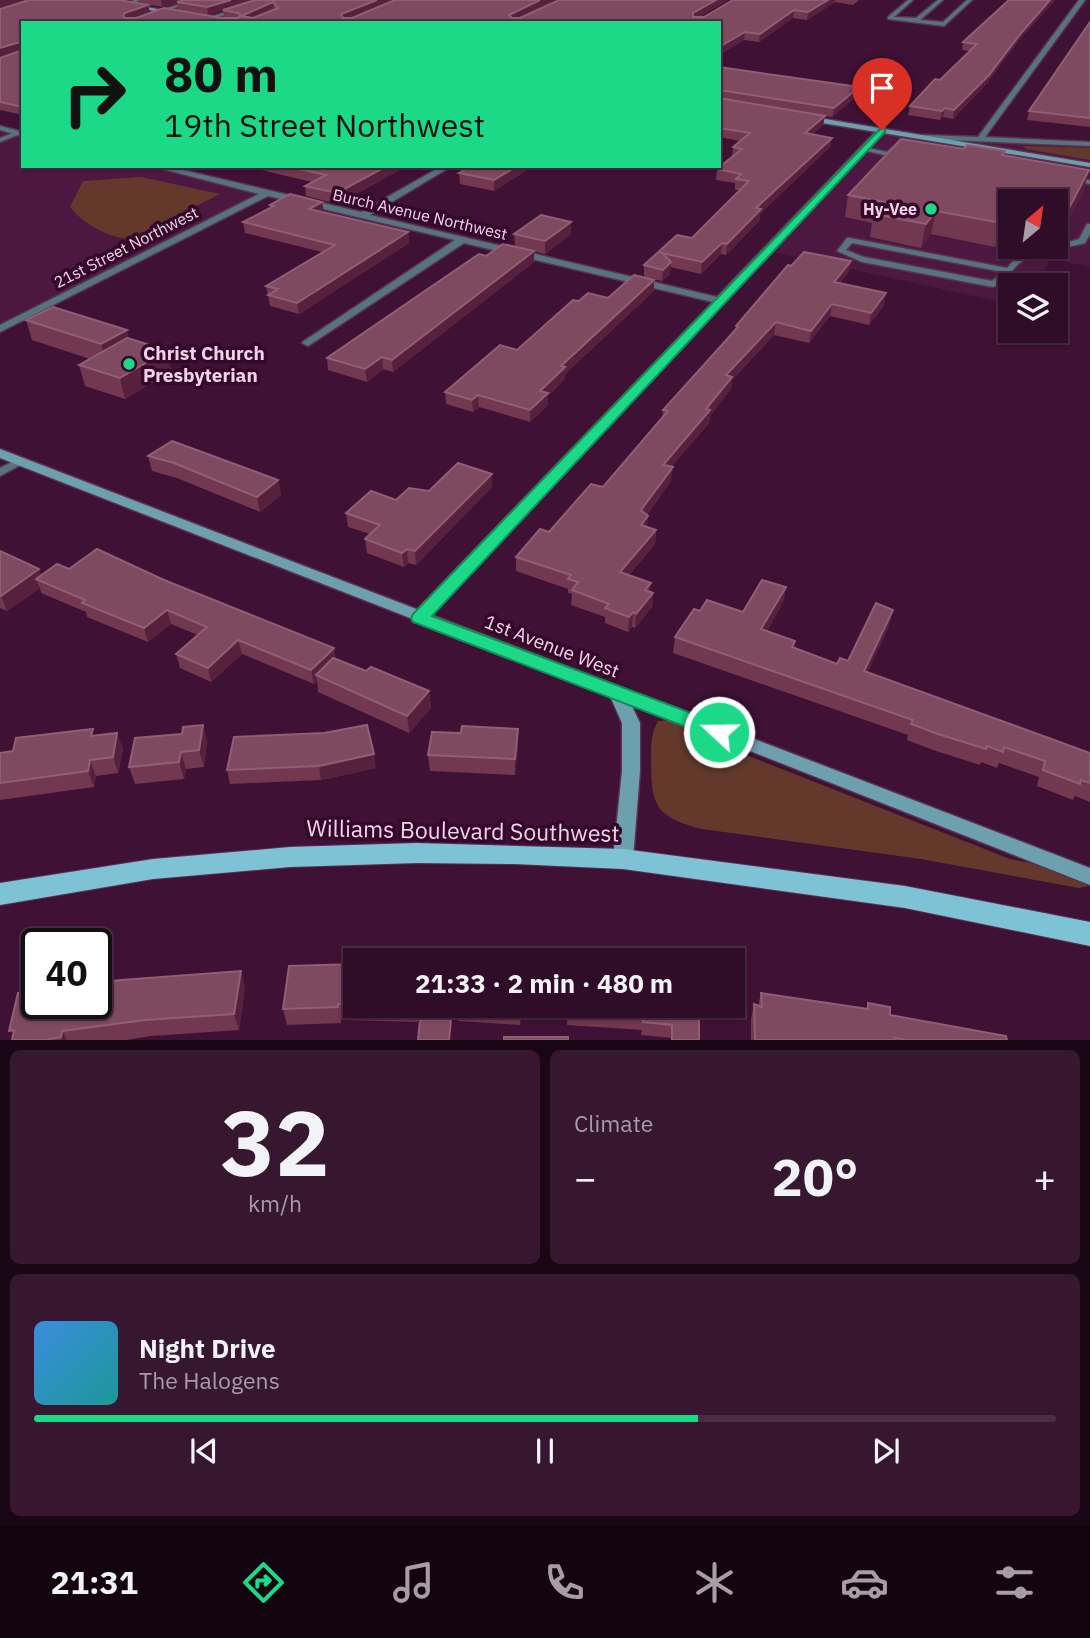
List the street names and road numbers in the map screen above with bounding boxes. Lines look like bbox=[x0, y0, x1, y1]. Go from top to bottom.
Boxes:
street label: Burch Avenue Northwest bbox=[331, 184, 509, 244]
street label: 21st Street Northwest bbox=[51, 202, 201, 292]
street label: 1st Avenue West bbox=[481, 609, 623, 683]
street label: Williams Boulevard Southwest bbox=[306, 812, 620, 848]

